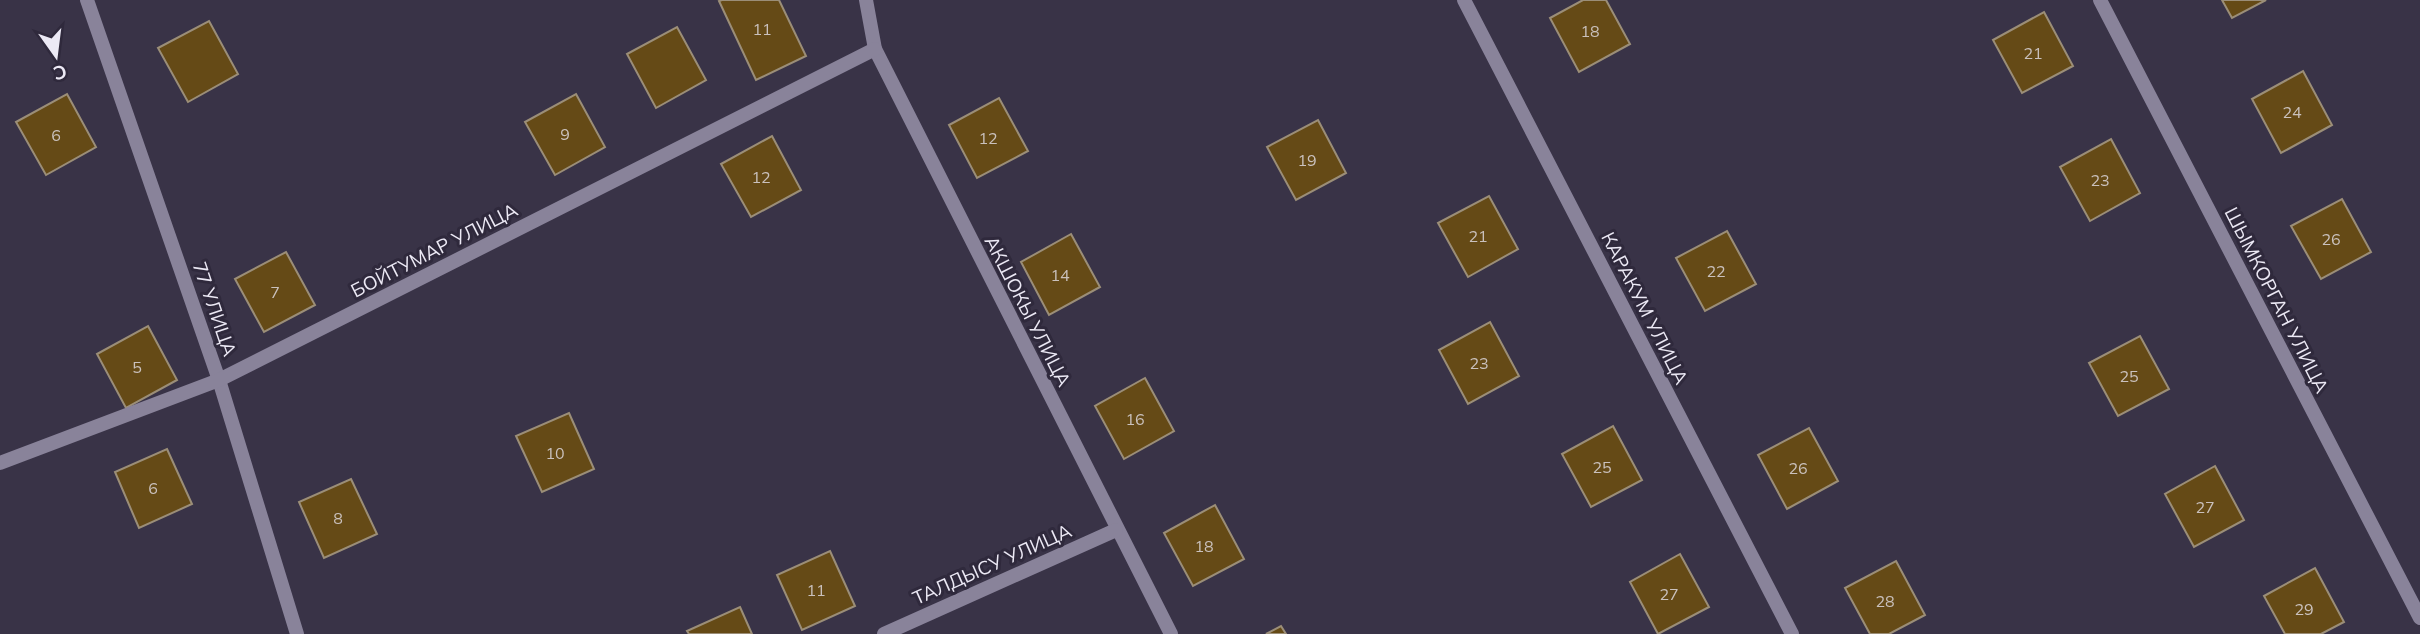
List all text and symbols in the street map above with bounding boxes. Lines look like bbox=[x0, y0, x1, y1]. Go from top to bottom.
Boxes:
house number: 11 bbox=[752, 19, 772, 39]
north arrow bbox=[21, 21, 91, 91]
house number: 18 bbox=[1580, 21, 1600, 41]
house number: 21 bbox=[2023, 43, 2043, 63]
text: С bbox=[51, 59, 69, 86]
house number: 24 bbox=[2282, 102, 2302, 122]
house number: 9 bbox=[560, 124, 570, 144]
house number: 6 bbox=[51, 125, 61, 145]
house number: 12 bbox=[978, 128, 998, 148]
house number: 19 bbox=[1297, 150, 1317, 170]
house number: 12 bbox=[751, 167, 771, 187]
house number: 23 bbox=[2090, 170, 2110, 190]
street label: БОЙТУМАР УЛИЦА bbox=[347, 198, 521, 302]
street label: ШЫМКОРГАН УЛИЦА bbox=[2220, 203, 2334, 397]
house number: 21 bbox=[1468, 226, 1488, 246]
street label: КАРАКУМ УЛИЦА bbox=[1596, 228, 1694, 388]
house number: 26 bbox=[2321, 229, 2341, 249]
street label: АКШОКЫ УЛИЦА bbox=[980, 232, 1076, 391]
street label: 77 УЛИЦА bbox=[188, 259, 242, 359]
house number: 22 bbox=[1706, 261, 1726, 281]
house number: 14 bbox=[1050, 265, 1070, 285]
house number: 7 bbox=[270, 282, 280, 302]
house number: 23 bbox=[1469, 353, 1489, 373]
house number: 5 bbox=[132, 357, 142, 377]
house number: 25 bbox=[2119, 366, 2139, 386]
house number: 16 bbox=[1125, 409, 1145, 429]
house number: 10 bbox=[545, 443, 565, 463]
house number: 25 bbox=[1592, 457, 1612, 477]
house number: 26 bbox=[1788, 458, 1808, 478]
house number: 6 bbox=[148, 478, 158, 498]
house number: 27 bbox=[2195, 497, 2215, 517]
house number: 8 bbox=[333, 508, 343, 528]
street label: ТАЛДЫСУ УЛИЦА bbox=[909, 518, 1075, 610]
house number: 18 bbox=[1194, 536, 1214, 556]
house number: 11 bbox=[806, 580, 826, 600]
house number: 27 bbox=[1659, 584, 1679, 604]
house number: 28 bbox=[1875, 591, 1895, 611]
house number: 29 bbox=[2294, 599, 2314, 619]

